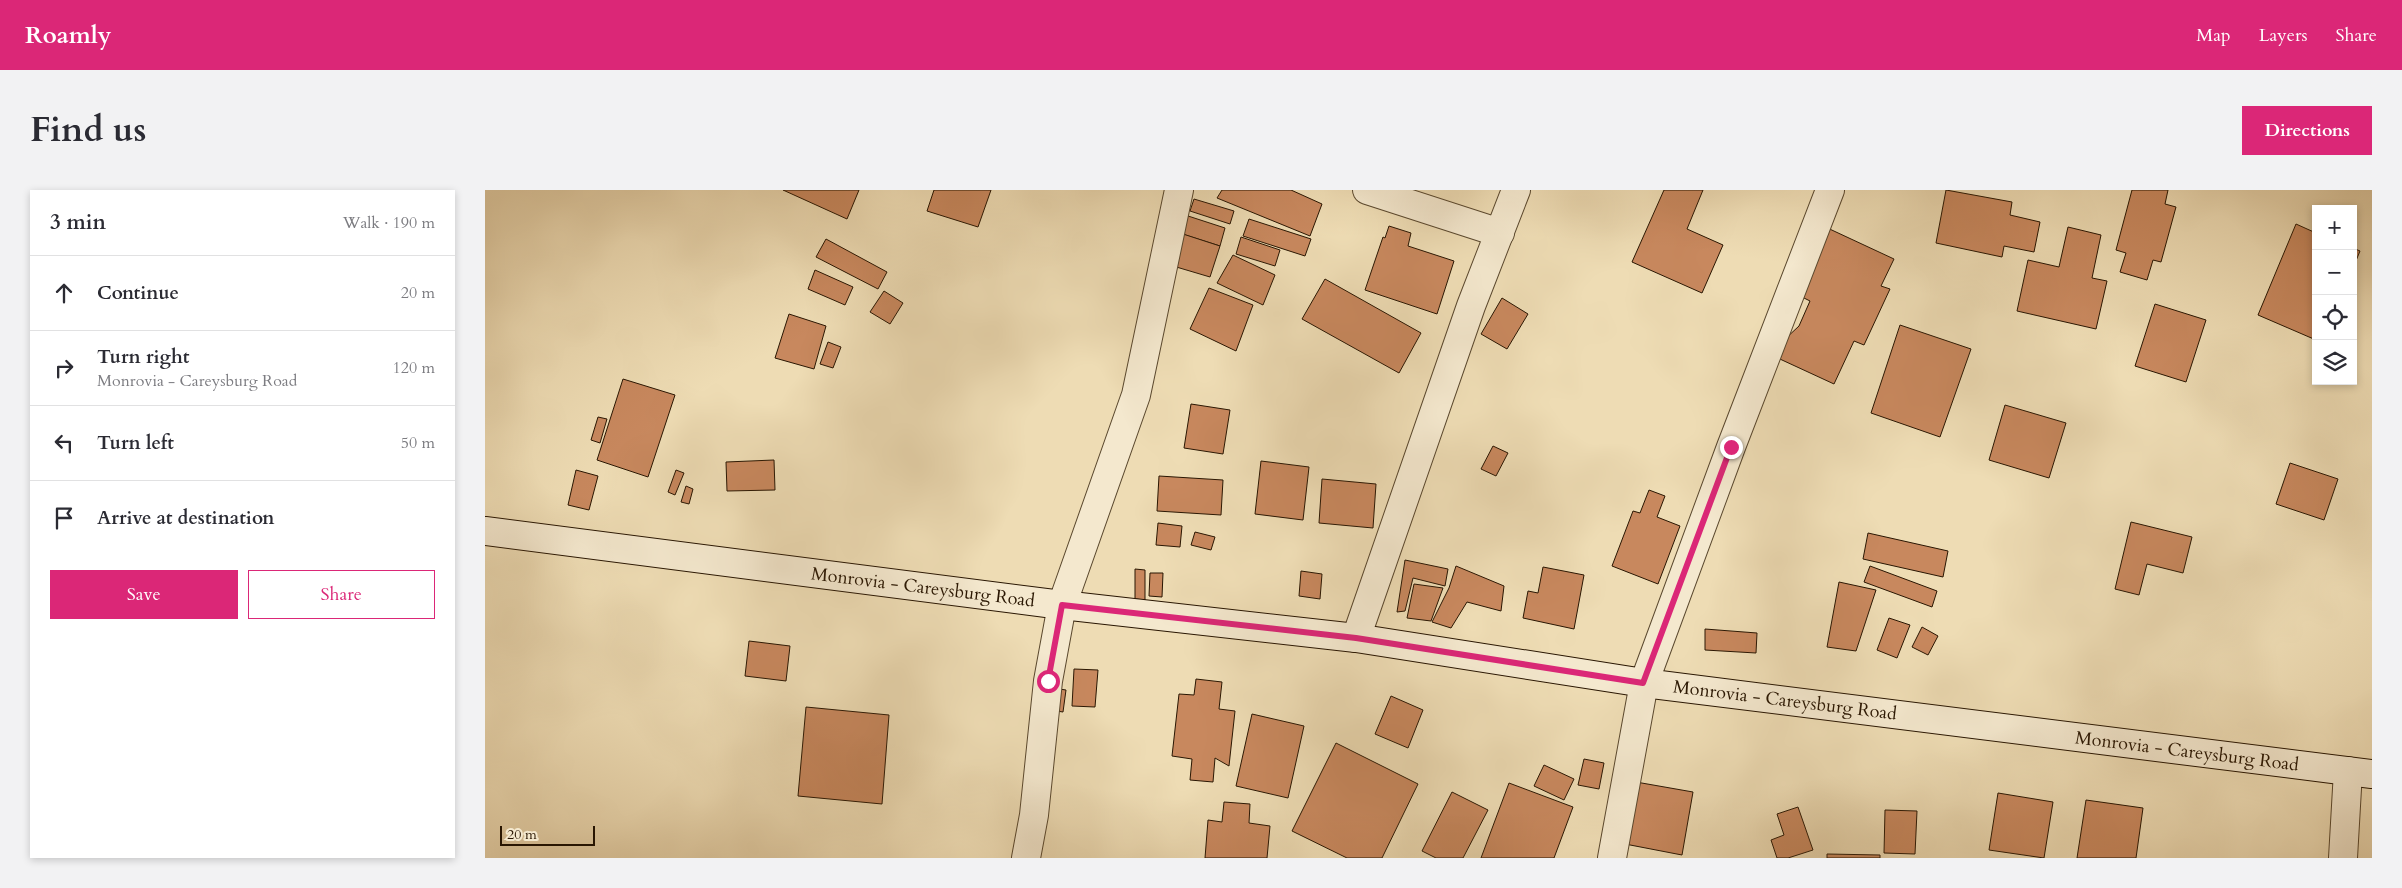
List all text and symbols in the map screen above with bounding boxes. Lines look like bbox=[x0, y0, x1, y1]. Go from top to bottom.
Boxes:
text: Roamly bbox=[25, 19, 111, 52]
text: Map bbox=[2196, 23, 2231, 48]
text: Layers bbox=[2259, 23, 2308, 48]
text: Share bbox=[2336, 23, 2377, 48]
text: Find us bbox=[30, 106, 146, 154]
button: Directions bbox=[2242, 106, 2372, 155]
map controls bbox=[2312, 205, 2357, 385]
button: + bbox=[2312, 205, 2357, 250]
text: 3 min bbox=[50, 208, 106, 237]
text: Walk · 190 m bbox=[343, 212, 435, 234]
button: − bbox=[2312, 250, 2357, 295]
icon: ahead bbox=[50, 279, 78, 307]
text: Continue bbox=[97, 280, 179, 306]
text: 20 m bbox=[401, 282, 435, 304]
button: locate bbox=[2312, 295, 2357, 340]
button: layers bbox=[2312, 340, 2357, 385]
text: Turn right bbox=[97, 344, 189, 370]
icon: right bbox=[50, 354, 78, 382]
text: 120 m bbox=[393, 357, 435, 379]
text: Monrovia - Careysburg Road bbox=[97, 370, 297, 392]
icon: left bbox=[50, 429, 78, 457]
text: Turn left bbox=[97, 430, 174, 456]
text: 50 m bbox=[401, 432, 435, 454]
route end bbox=[1720, 436, 1743, 459]
icon: arrive bbox=[50, 504, 78, 532]
text: Arrive at destination bbox=[97, 505, 274, 531]
street label: Monrovia - Careysburg Road bbox=[810, 561, 1037, 614]
button: Save bbox=[50, 570, 238, 619]
button: Share bbox=[248, 570, 435, 619]
route start bbox=[1037, 670, 1060, 693]
street label: Monrovia - Careysburg Road bbox=[1672, 674, 1899, 727]
street label: Monrovia - Careysburg Road bbox=[2074, 725, 2301, 778]
scale bar bbox=[500, 823, 595, 846]
text: 20 m bbox=[507, 825, 537, 844]

